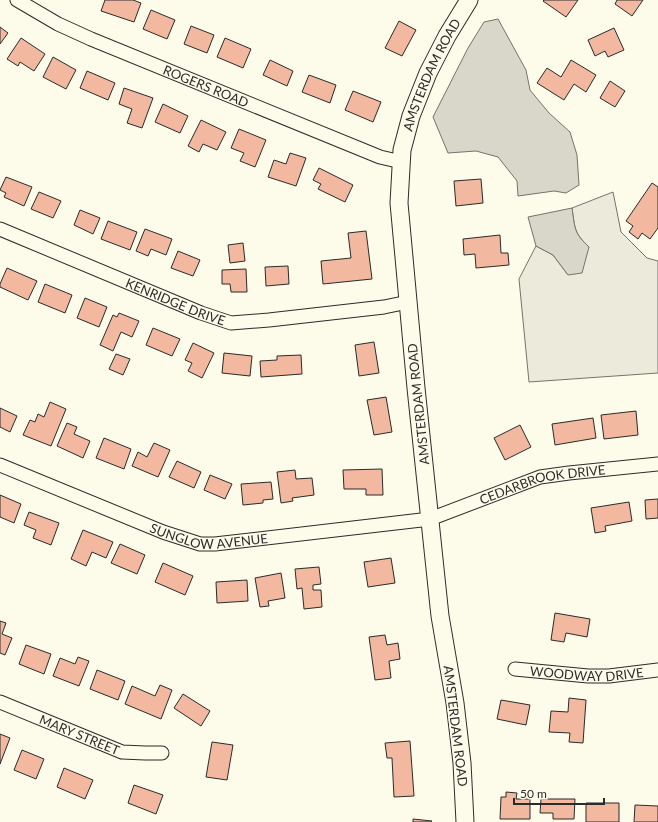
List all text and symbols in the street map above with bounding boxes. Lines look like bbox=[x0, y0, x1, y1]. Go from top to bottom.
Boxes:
street label: AMSTERDAM ROAD bbox=[399, 15, 464, 133]
street label: ROGERS ROAD bbox=[161, 61, 251, 111]
street label: KENRIDGE DRIVE bbox=[123, 274, 227, 329]
street label: AMSTERDAM ROAD bbox=[404, 342, 432, 466]
street label: CEDARBROOK DRIVE bbox=[477, 461, 606, 507]
street label: SUNGLOW AVENUE bbox=[148, 520, 269, 552]
street label: WOODWAY DRIVE bbox=[529, 662, 644, 684]
street label: AMSTERDAM ROAD bbox=[441, 664, 471, 788]
street label: MARY STREET bbox=[37, 711, 122, 758]
scale bar bbox=[514, 780, 604, 806]
text: 50 m bbox=[520, 786, 547, 801]

